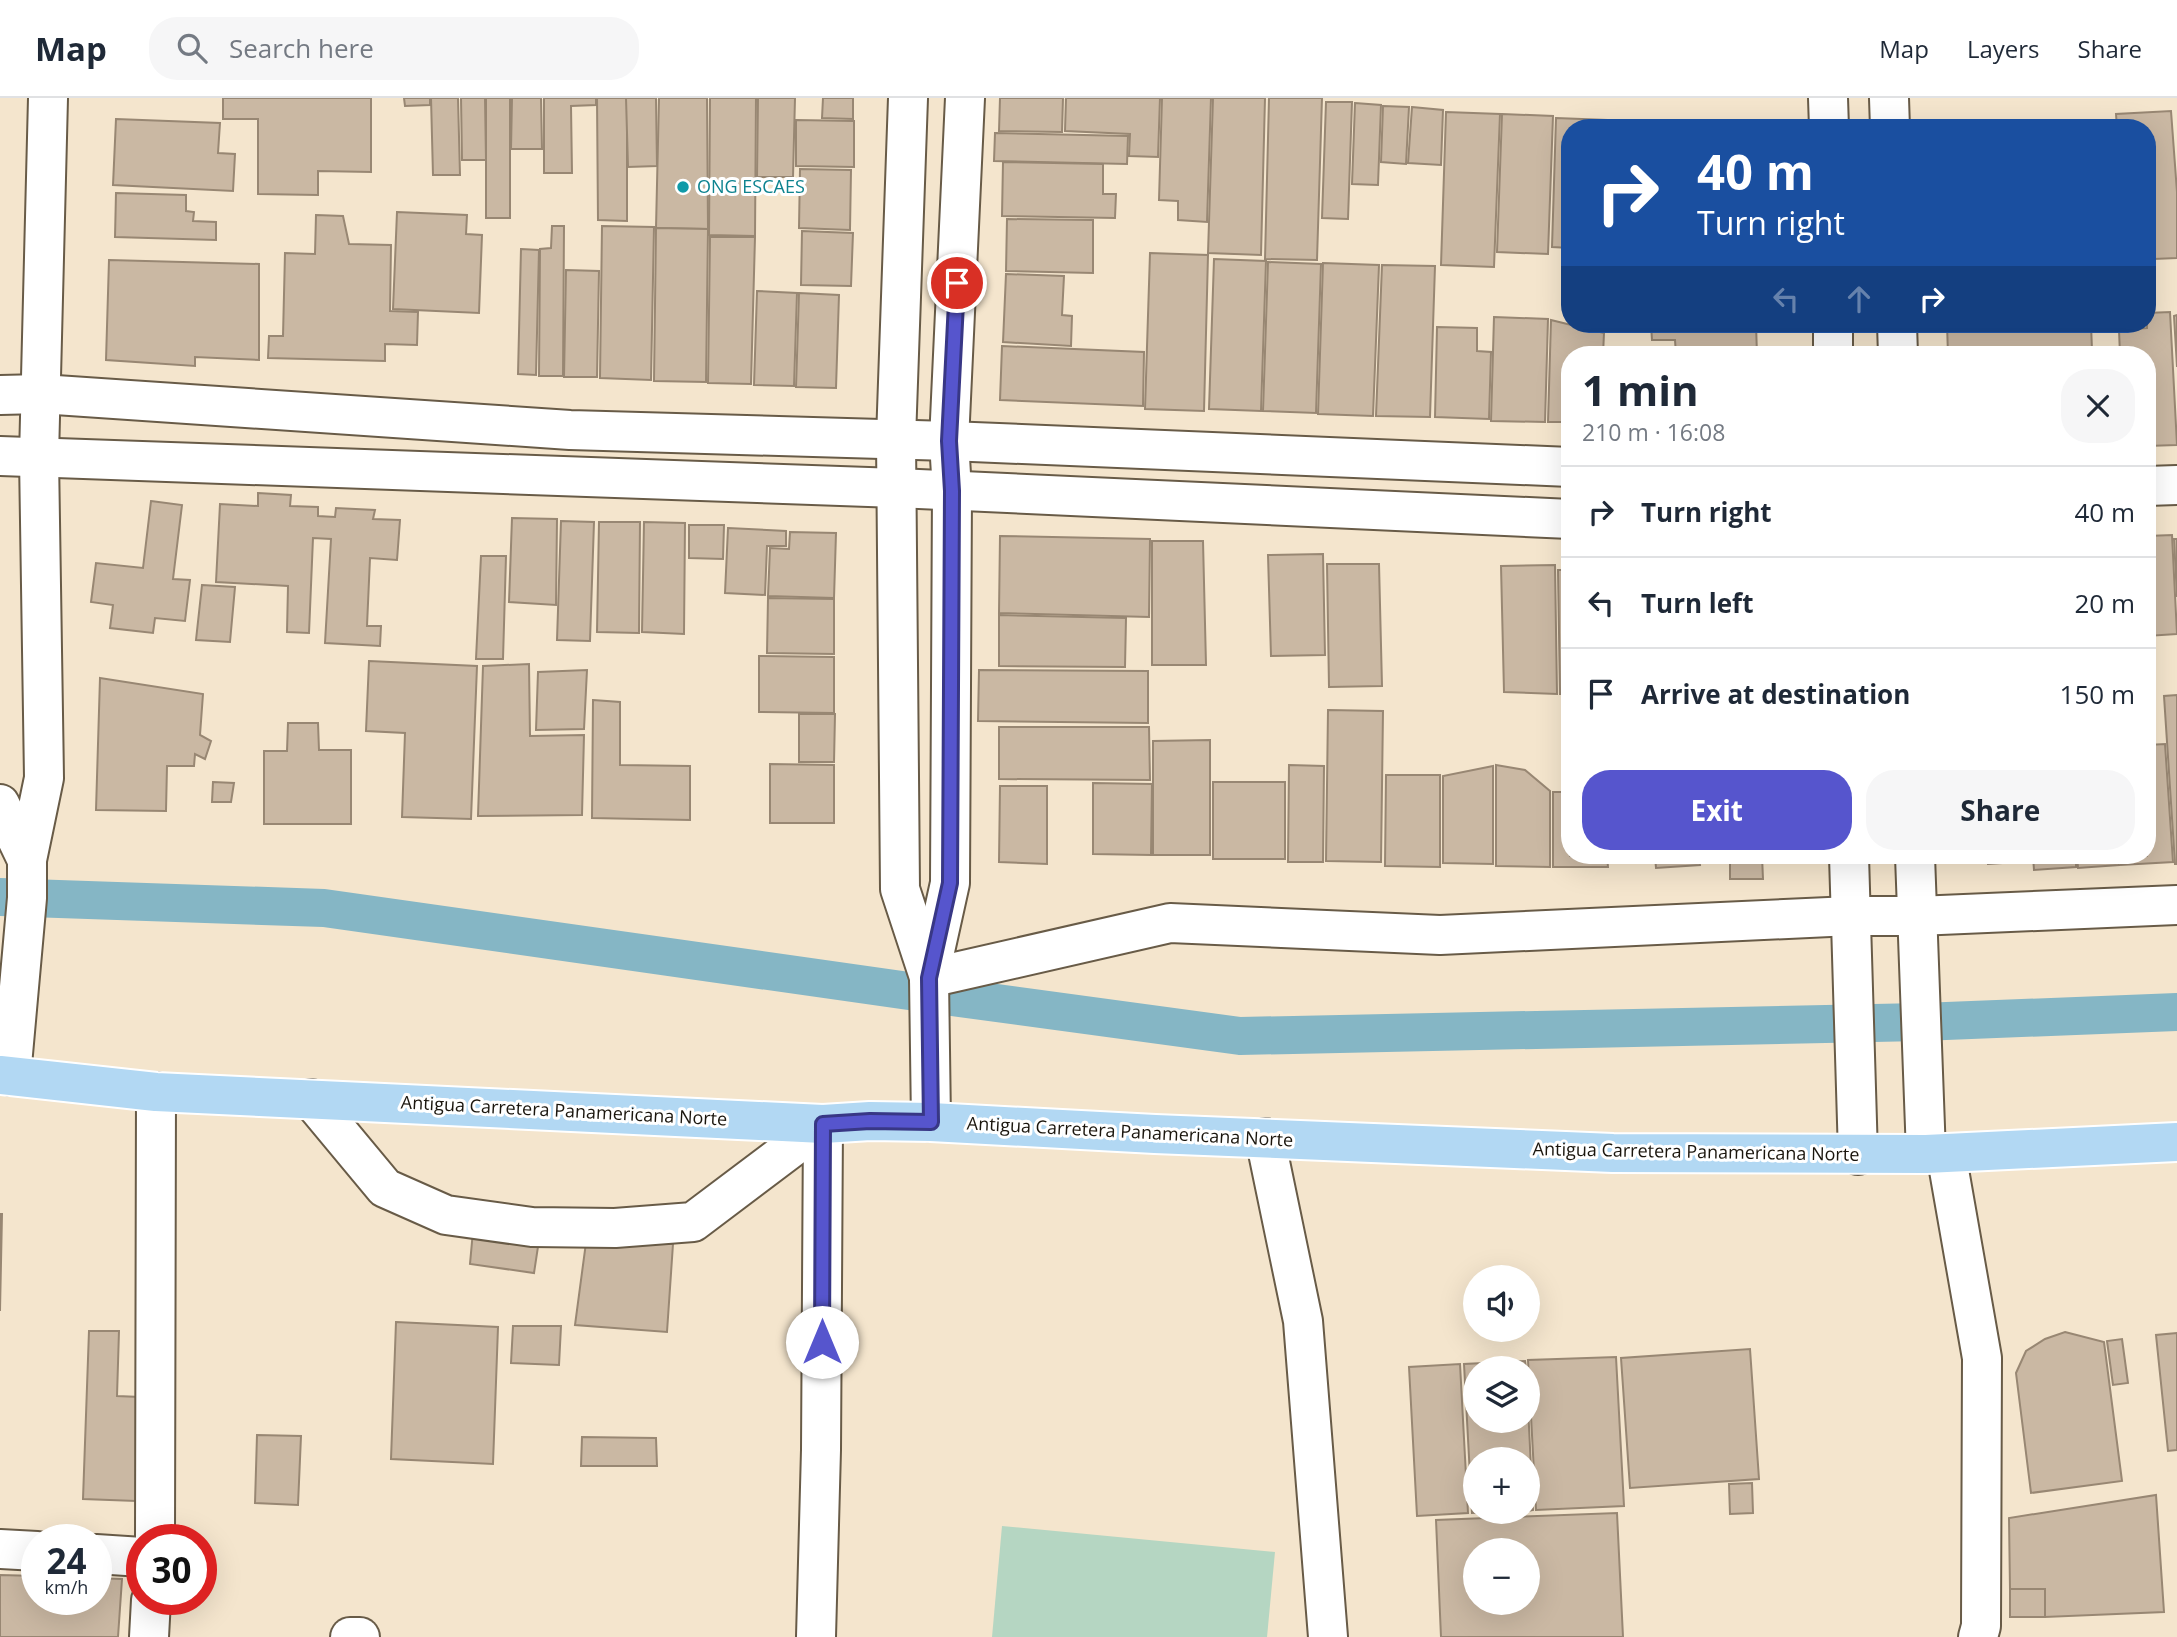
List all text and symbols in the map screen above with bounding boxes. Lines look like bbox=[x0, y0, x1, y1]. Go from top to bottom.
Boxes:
search box bbox=[149, 17, 639, 80]
text: Map bbox=[35, 26, 107, 71]
icon: search bbox=[173, 29, 211, 67]
text: Search here bbox=[229, 30, 374, 66]
text: Map bbox=[1879, 32, 1929, 65]
text: Layers bbox=[1967, 32, 2040, 65]
text: Share bbox=[2078, 32, 2142, 65]
text: 40 m bbox=[1697, 138, 1814, 204]
icon: right bbox=[1582, 147, 1673, 238]
place label: ONG ESCAES bbox=[697, 174, 805, 198]
marker: ONG ESCAES bbox=[675, 179, 691, 195]
text: Turn right bbox=[1697, 201, 1845, 244]
pin bbox=[927, 253, 987, 313]
icon: arrive bbox=[938, 264, 976, 302]
icon: left bbox=[1767, 280, 1805, 318]
icon: ahead bbox=[1840, 280, 1878, 318]
icon: right bbox=[1913, 280, 1951, 318]
text: 1 min bbox=[1582, 361, 1699, 418]
button: close bbox=[2061, 369, 2135, 443]
text: 210 m · 16:08 bbox=[1582, 416, 1725, 448]
icon: right bbox=[1582, 493, 1620, 531]
text: Turn right bbox=[1641, 494, 1772, 530]
text: 40 m bbox=[2074, 494, 2135, 530]
icon: left bbox=[1582, 584, 1620, 622]
text: Turn left bbox=[1641, 585, 1753, 621]
text: 20 m bbox=[2074, 585, 2135, 621]
icon: arrive bbox=[1582, 675, 1620, 713]
text: Arrive at destination bbox=[1641, 676, 1910, 712]
text: 150 m bbox=[2060, 676, 2135, 712]
button: Exit bbox=[1582, 770, 1852, 850]
button: Share bbox=[1866, 770, 2135, 850]
street label: Antigua Carretera Panamericana Norte bbox=[400, 1089, 728, 1131]
street label: Antigua Carretera Panamericana Norte bbox=[966, 1110, 1294, 1152]
street label: Antigua Carretera Panamericana Norte bbox=[1532, 1136, 1860, 1166]
map controls bbox=[1463, 1265, 1540, 1615]
button: sound bbox=[1463, 1265, 1540, 1342]
position arrow bbox=[785, 1305, 859, 1379]
button: layers bbox=[1463, 1356, 1540, 1433]
button: + bbox=[1463, 1447, 1540, 1524]
speed limit sign: 30 bbox=[126, 1524, 217, 1615]
text: 24 bbox=[46, 1537, 87, 1584]
button: − bbox=[1463, 1538, 1540, 1615]
text: km/h bbox=[45, 1575, 88, 1599]

